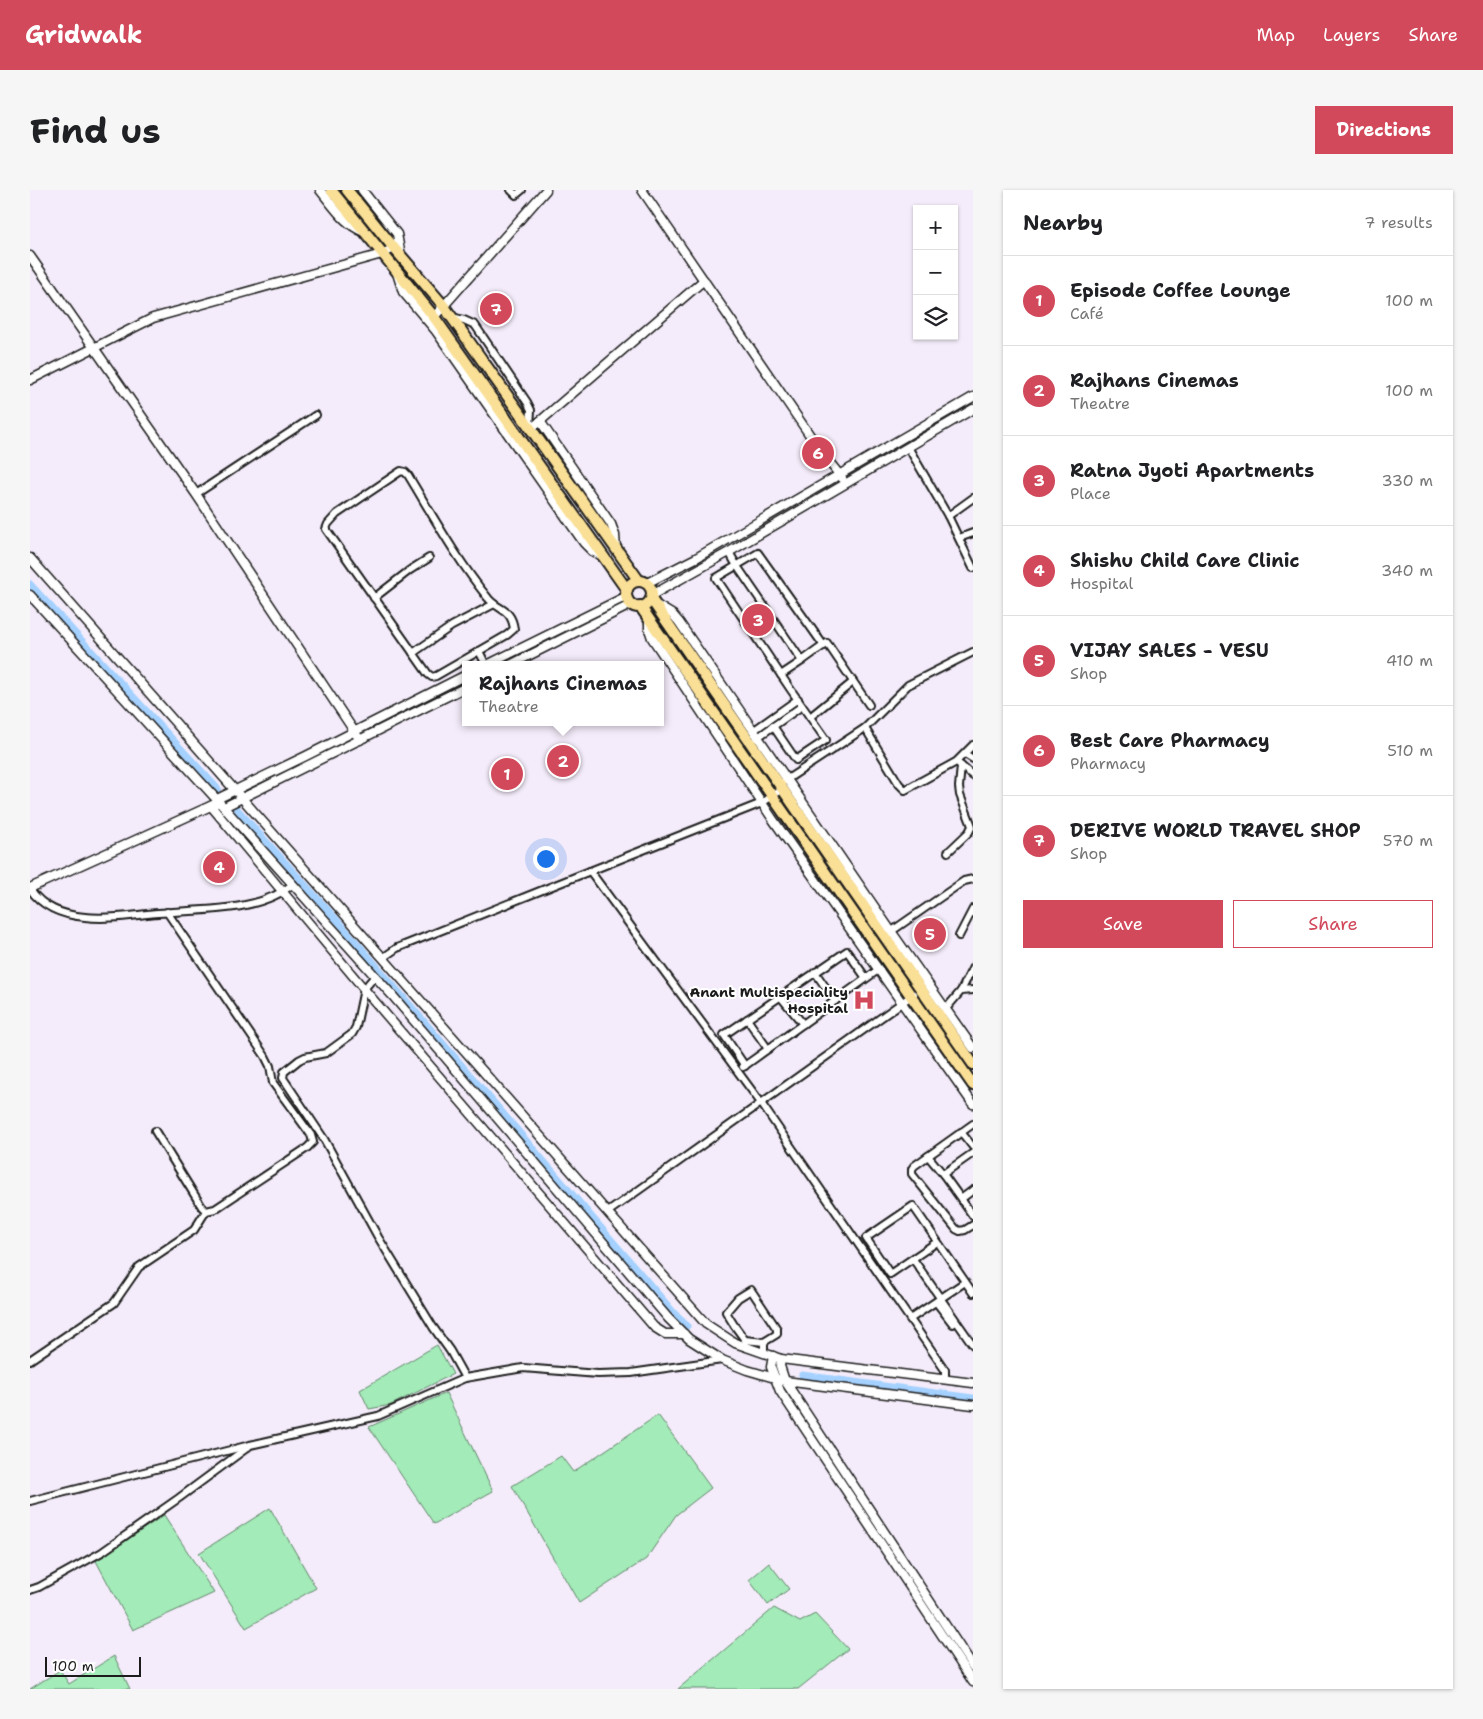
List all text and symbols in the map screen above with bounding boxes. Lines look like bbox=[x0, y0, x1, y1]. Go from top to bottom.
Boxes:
text: Gridwalk bbox=[25, 19, 142, 51]
text: Map bbox=[1257, 23, 1295, 47]
text: Layers bbox=[1323, 23, 1380, 47]
text: Share bbox=[1408, 23, 1458, 47]
button: Directions bbox=[1315, 106, 1453, 154]
text: Find us bbox=[30, 107, 161, 154]
map controls bbox=[913, 205, 958, 340]
button: + bbox=[913, 205, 958, 250]
text: Nearby bbox=[1023, 209, 1103, 237]
text: 7 results bbox=[1364, 212, 1433, 233]
button: − bbox=[913, 250, 958, 295]
text: Episode Coffee Lounge bbox=[1070, 278, 1291, 303]
pin: 7 bbox=[480, 290, 512, 328]
text: 1 bbox=[1035, 290, 1043, 311]
text: 100 m bbox=[1385, 290, 1433, 311]
button: layers bbox=[913, 295, 958, 340]
text: Café bbox=[1070, 303, 1104, 324]
text: Rajhans Cinemas bbox=[1070, 368, 1239, 393]
text: 2 bbox=[1033, 380, 1045, 401]
text: 100 m bbox=[1385, 380, 1433, 401]
text: Theatre bbox=[1070, 393, 1130, 414]
pin: 6 bbox=[802, 434, 834, 472]
text: Ratna Jyoti Apartments bbox=[1070, 458, 1314, 483]
text: 3 bbox=[1033, 470, 1045, 491]
text: 330 m bbox=[1381, 470, 1433, 491]
text: Place bbox=[1070, 483, 1111, 504]
text: Shishu Child Care Clinic bbox=[1070, 548, 1300, 573]
text: 4 bbox=[1033, 560, 1045, 581]
text: 340 m bbox=[1381, 560, 1433, 581]
text: Hospital bbox=[1070, 573, 1133, 594]
pin: 3 bbox=[742, 601, 774, 639]
text: VIJAY SALES - VESU bbox=[1070, 638, 1269, 663]
text: 5 bbox=[1034, 650, 1044, 671]
text: 410 m bbox=[1386, 650, 1433, 671]
popup bbox=[462, 661, 664, 726]
text: Shop bbox=[1070, 663, 1107, 684]
text: Rajhans Cinemas bbox=[479, 671, 647, 696]
text: Theatre bbox=[479, 696, 539, 717]
text: Best Care Pharmacy bbox=[1070, 728, 1270, 753]
text: 6 bbox=[1033, 740, 1045, 761]
text: 510 m bbox=[1387, 740, 1433, 761]
pin: 2 bbox=[547, 742, 579, 780]
text: Pharmacy bbox=[1070, 753, 1146, 774]
pin: 1 bbox=[491, 755, 523, 793]
text: DERIVE WORLD TRAVEL SHOP bbox=[1070, 818, 1361, 843]
text: 7 bbox=[1033, 830, 1045, 851]
text: 570 m bbox=[1383, 830, 1433, 851]
text: Shop bbox=[1070, 843, 1107, 864]
your location bbox=[533, 846, 559, 872]
pin: 4 bbox=[203, 848, 235, 886]
button: Save bbox=[1023, 900, 1223, 948]
button: Share bbox=[1233, 900, 1433, 948]
pin: 5 bbox=[914, 915, 946, 953]
place label: Anant Multispeciality Hospital bbox=[690, 983, 848, 1017]
hospital icon: Anant Multispeciality Hospital bbox=[851, 987, 877, 1013]
scale bar bbox=[45, 1654, 141, 1677]
text: 100 m bbox=[52, 1657, 94, 1675]

